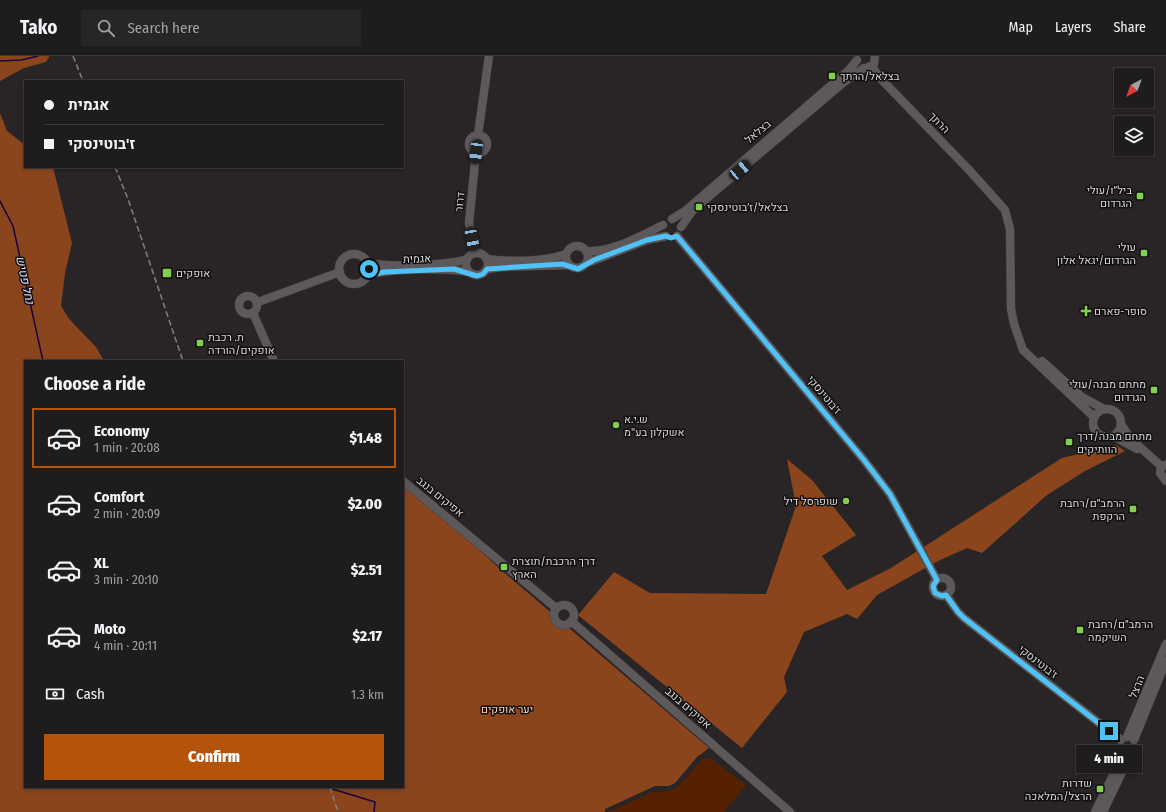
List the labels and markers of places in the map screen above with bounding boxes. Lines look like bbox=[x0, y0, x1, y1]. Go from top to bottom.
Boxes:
place label: בצלאל/הרתך bbox=[840, 70, 900, 83]
marker: בצלאל/הרתך bbox=[827, 71, 837, 81]
place label: ביל״ו/עולי הגרדום bbox=[1087, 184, 1132, 210]
marker: ביל״ו/עולי הגרדום bbox=[1135, 191, 1145, 201]
place label: בצלאל/ז׳בוטינסקי bbox=[707, 201, 789, 214]
marker: בצלאל/ז׳בוטינסקי bbox=[694, 202, 704, 212]
place label: עולי הגרדום/יגאל אלון bbox=[1057, 241, 1136, 267]
marker: עולי הגרדום/יגאל אלון bbox=[1139, 248, 1149, 258]
marker: אופקים bbox=[161, 267, 173, 279]
place label: אופקים bbox=[176, 267, 210, 280]
place label: סופר-פארם bbox=[1094, 305, 1147, 318]
marker: סופר-פארם bbox=[1081, 306, 1091, 316]
place label: ת. רכבת אופקים/הורדה bbox=[208, 331, 275, 357]
marker: ת. רכבת אופקים/הורדה bbox=[195, 338, 205, 348]
place label: מתחם מבנה/עולי הגרדום bbox=[1069, 378, 1146, 404]
marker: מתחם מבנה/עולי הגרדום bbox=[1149, 385, 1159, 395]
place label: ש.י.א אשקלון בע"מ bbox=[624, 413, 685, 439]
marker: ש.י.א אשקלון בע"מ bbox=[611, 420, 621, 430]
place label: מתחם מבנה/דרך הוותיקים bbox=[1077, 430, 1152, 456]
marker: מתחם מבנה/דרך הוותיקים bbox=[1064, 437, 1074, 447]
place label: שופרסל דיל bbox=[784, 495, 838, 508]
marker: שופרסל דיל bbox=[841, 496, 851, 506]
place label: הרמב״ם/רחבת הרקפת bbox=[1060, 497, 1125, 523]
marker: הרמב״ם/רחבת הרקפת bbox=[1128, 504, 1138, 514]
place label: דרך הרכבת/תוצרת הארץ bbox=[512, 555, 595, 581]
marker: דרך הרכבת/תוצרת הארץ bbox=[499, 562, 509, 572]
place label: הרמב״ם/רחבת השיקמה bbox=[1088, 618, 1153, 644]
marker: הרמב״ם/רחבת השיקמה bbox=[1075, 625, 1085, 635]
place label: שדרות הרצל/המלאכה bbox=[1025, 777, 1092, 803]
marker: שדרות הרצל/המלאכה bbox=[1095, 784, 1105, 794]

